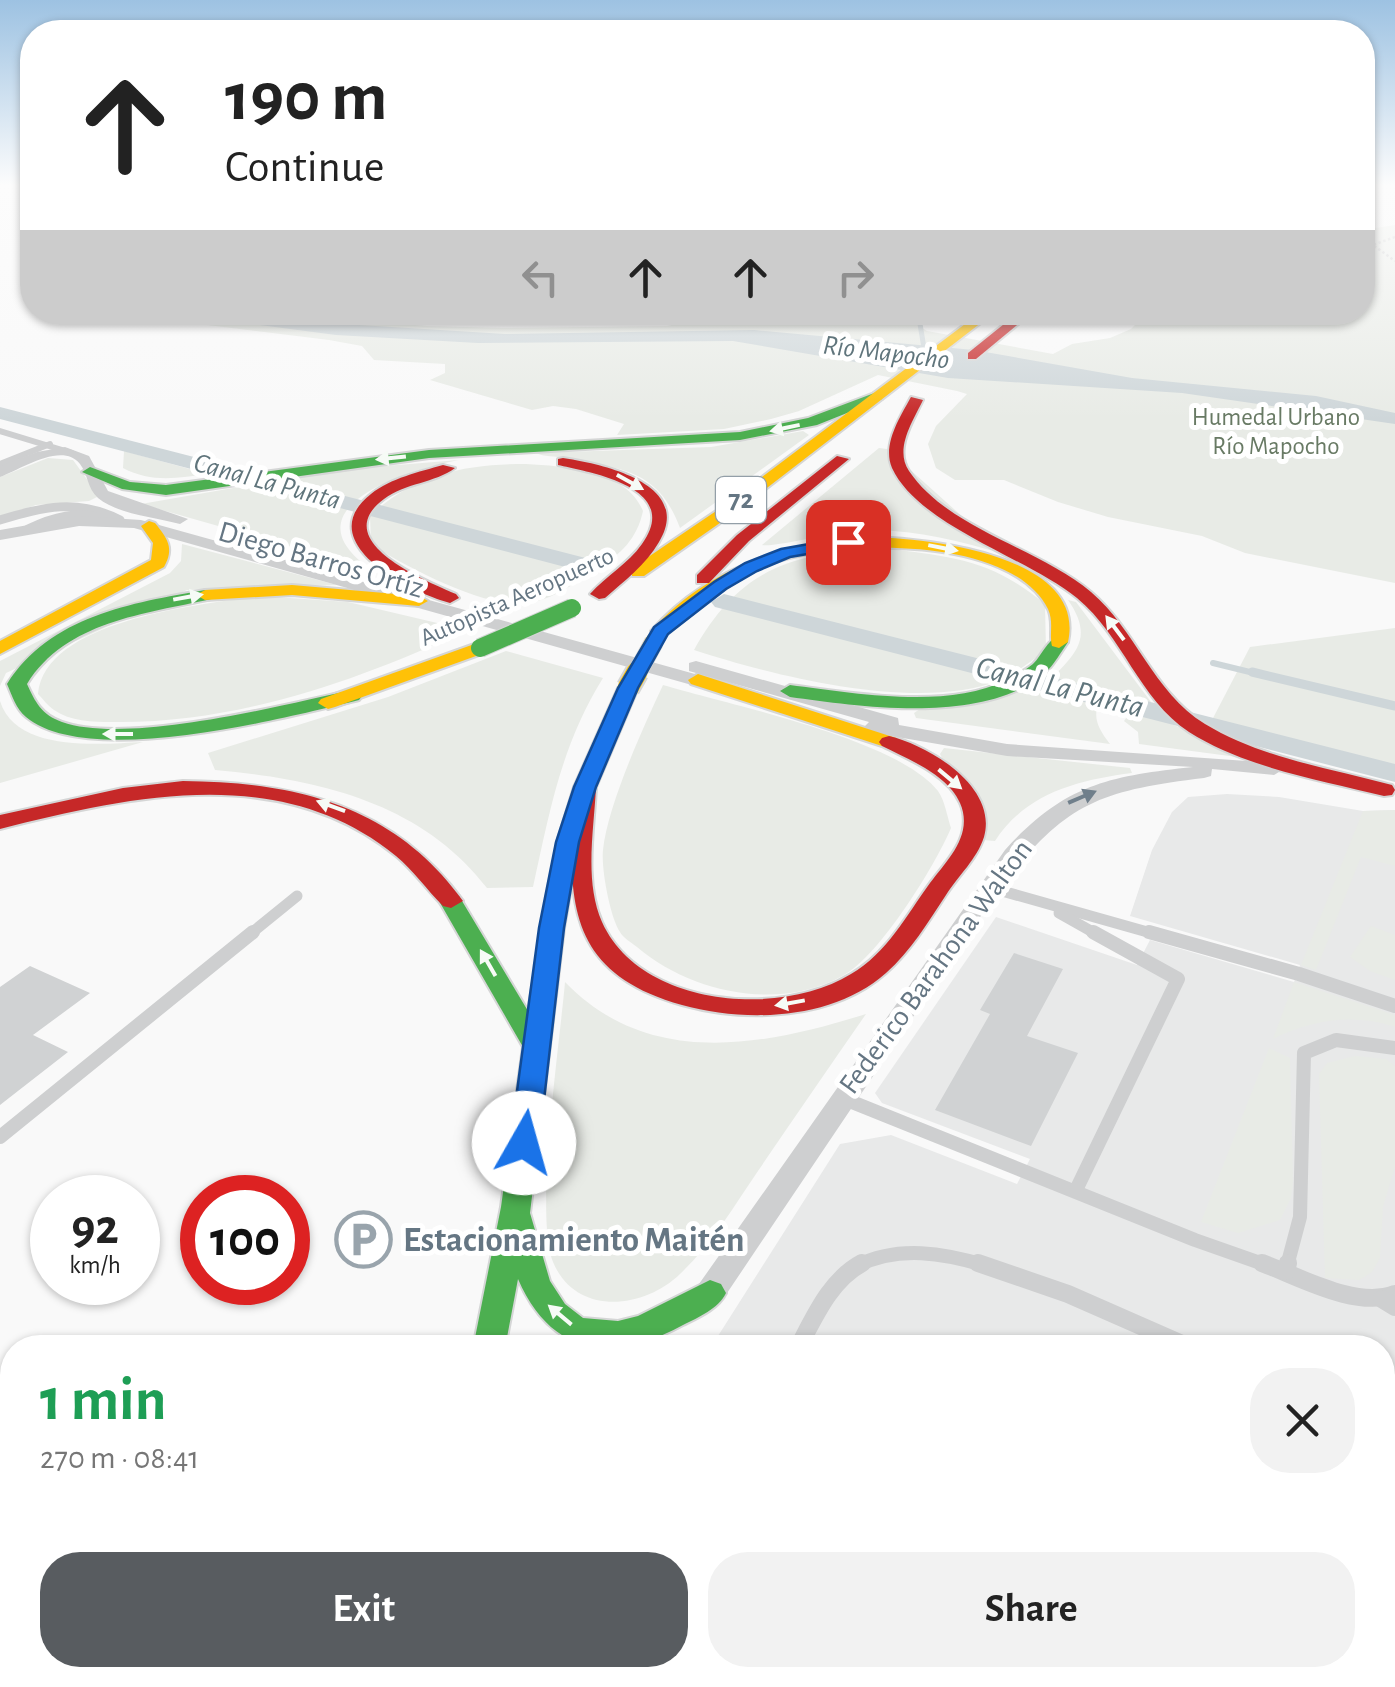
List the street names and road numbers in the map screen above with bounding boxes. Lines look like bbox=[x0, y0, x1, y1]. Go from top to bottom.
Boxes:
road number: 72 bbox=[716, 477, 766, 523]
street label: Diego Barros Ortíz bbox=[215, 516, 427, 604]
street label: Autopista Aeropuerto bbox=[416, 543, 618, 651]
street label: Federico Barahona Walton bbox=[834, 834, 1038, 1100]

